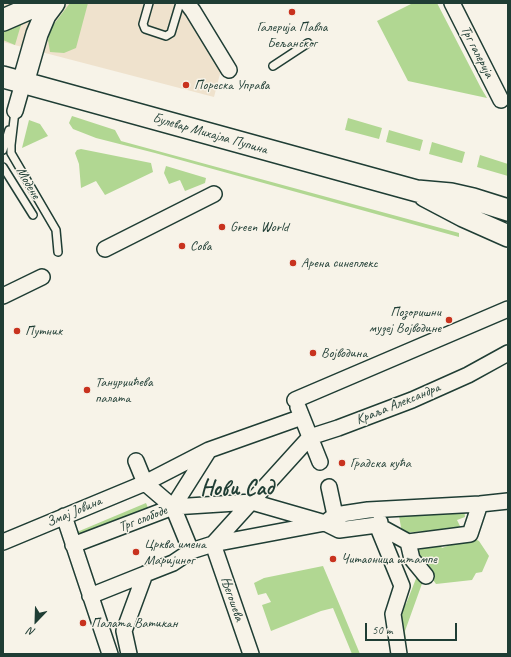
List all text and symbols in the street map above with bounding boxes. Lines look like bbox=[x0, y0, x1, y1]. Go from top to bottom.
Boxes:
marker: Галерија Павла Бељанског bbox=[287, 7, 297, 17]
place label: Галерија Павла Бељанског bbox=[257, 19, 327, 52]
street label: Трг галерија bbox=[457, 23, 497, 81]
place label: Пореска Управа bbox=[194, 77, 269, 93]
marker: Пореска Управа bbox=[181, 80, 191, 90]
street label: Булевар Михајла Пупина bbox=[151, 110, 269, 158]
street label: Модене bbox=[12, 164, 44, 202]
place label: Green World bbox=[230, 219, 289, 235]
marker: Green World bbox=[217, 222, 227, 232]
place label: Сова bbox=[190, 238, 211, 254]
marker: Сова bbox=[177, 241, 187, 251]
place label: Арена синеплекс bbox=[301, 255, 378, 271]
marker: Арена синеплекс bbox=[288, 258, 298, 268]
place label: Позоришни музеј Војводине bbox=[369, 304, 441, 336]
marker: Позоришни музеј Војводине bbox=[444, 315, 454, 325]
place label: Путник bbox=[25, 323, 62, 339]
marker: Путник bbox=[12, 326, 22, 336]
place label: Војводина bbox=[321, 345, 367, 361]
marker: Војводина bbox=[308, 348, 318, 358]
place label: Танурџићева палата bbox=[95, 374, 153, 406]
street label: Краља Александра bbox=[353, 379, 443, 429]
marker: Танурџићева палата bbox=[82, 385, 92, 395]
place label: Градска кућа bbox=[350, 455, 411, 471]
marker: Градска кућа bbox=[337, 458, 347, 468]
district label: Нови Сад bbox=[200, 476, 274, 502]
street label: Змај Јовина bbox=[44, 493, 104, 531]
street label: Трг слободе bbox=[116, 502, 170, 536]
place label: Црква имена Маријиног bbox=[144, 536, 206, 568]
marker: Црква имена Маријиног bbox=[131, 547, 141, 557]
place label: Читаоница штампе bbox=[341, 551, 437, 567]
marker: Читаоница штампе bbox=[328, 554, 338, 564]
street label: Његошева bbox=[217, 574, 247, 624]
north arrow bbox=[16, 601, 56, 641]
place label: Палата Ватикан bbox=[91, 615, 178, 631]
scale bar bbox=[367, 615, 459, 641]
marker: Палата Ватикан bbox=[78, 618, 88, 628]
text: 50 m bbox=[372, 622, 392, 638]
text: N bbox=[25, 624, 37, 640]

